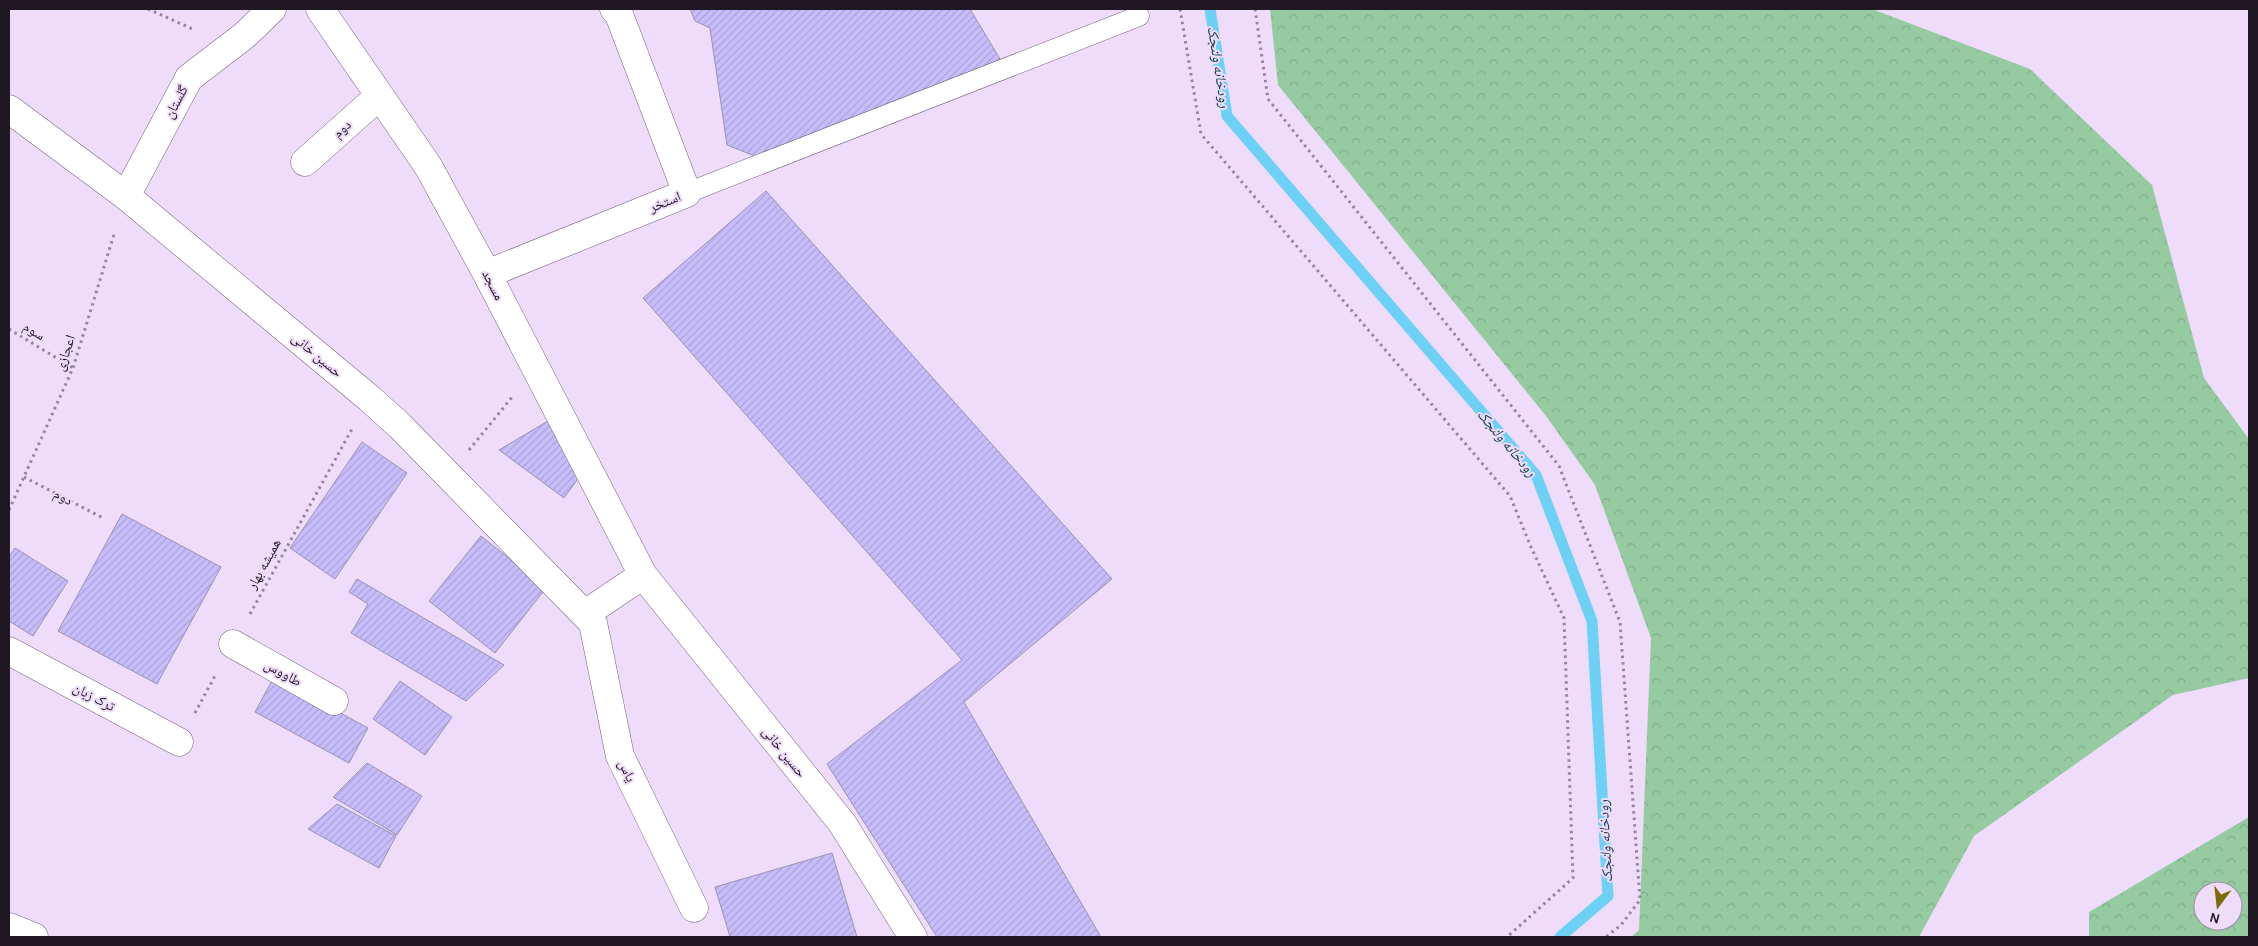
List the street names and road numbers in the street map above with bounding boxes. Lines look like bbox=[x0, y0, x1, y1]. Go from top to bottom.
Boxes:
street label: گلستان bbox=[160, 82, 192, 122]
street label: دوم bbox=[329, 116, 356, 142]
street label: استخر bbox=[646, 188, 683, 216]
street label: مسجد bbox=[478, 267, 508, 303]
street label: سوم bbox=[19, 318, 48, 345]
street label: حسین خانی bbox=[288, 329, 346, 381]
street label: اعجازی bbox=[51, 333, 79, 373]
street label: دوم bbox=[50, 485, 76, 510]
street label: همیشه بهار bbox=[243, 536, 285, 593]
street label: طاووس bbox=[261, 656, 305, 690]
street label: ترک زبان bbox=[70, 679, 118, 715]
street label: حسین خانی bbox=[758, 723, 810, 781]
street label: یاس bbox=[614, 757, 640, 785]

